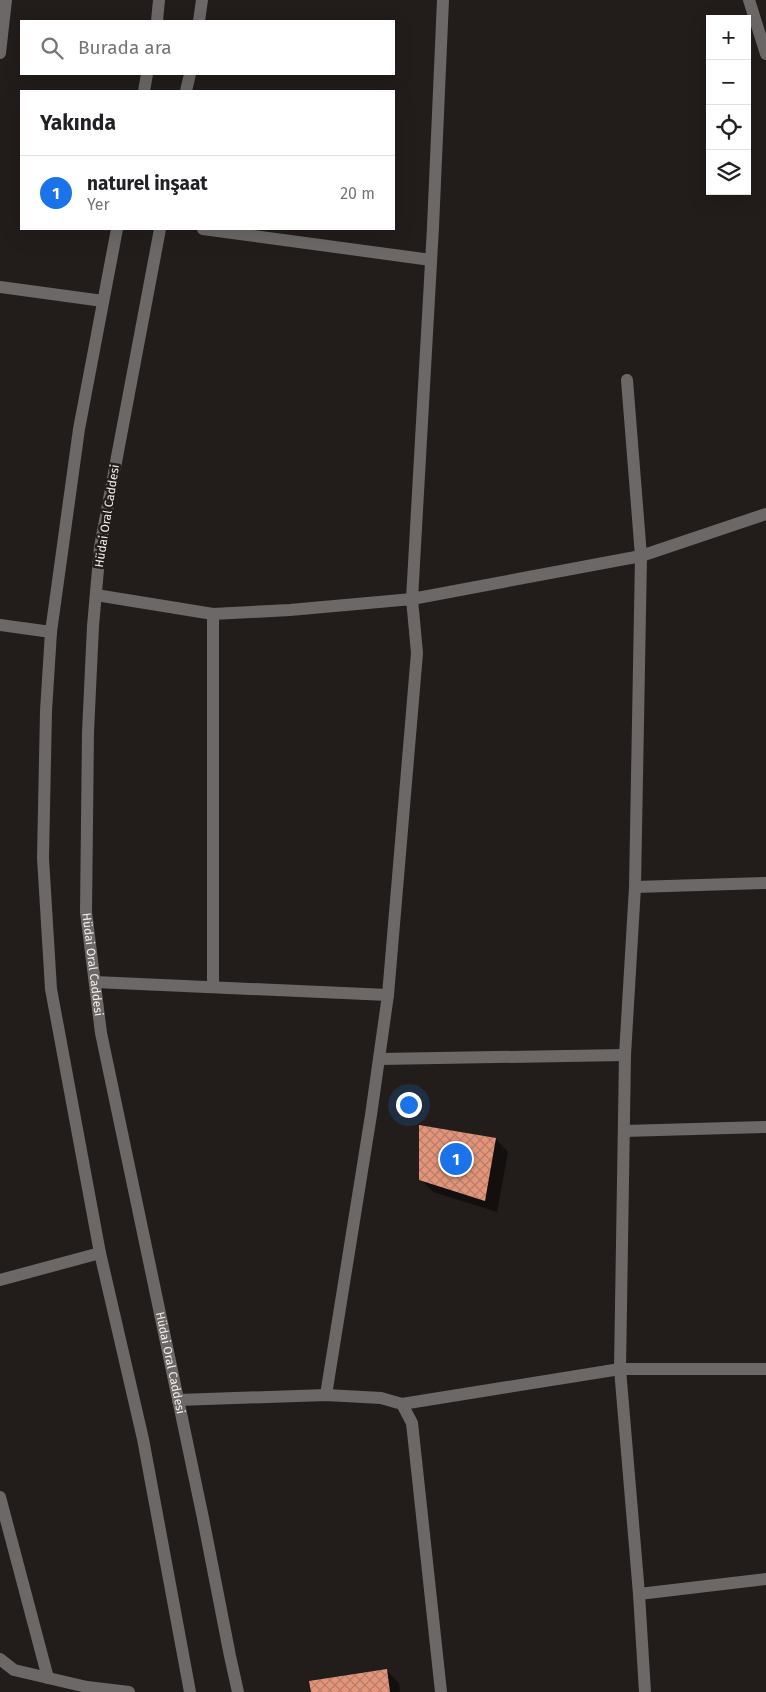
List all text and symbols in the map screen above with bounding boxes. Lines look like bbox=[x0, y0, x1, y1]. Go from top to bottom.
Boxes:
map controls bbox=[706, 15, 751, 195]
button: + bbox=[706, 15, 751, 60]
search box bbox=[20, 20, 395, 75]
icon: search bbox=[38, 34, 66, 62]
text: Burada ara bbox=[78, 36, 172, 59]
button: − bbox=[706, 60, 751, 105]
button: locate bbox=[706, 105, 751, 150]
text: Yakında bbox=[40, 110, 116, 136]
button: layers bbox=[706, 150, 751, 195]
text: naturel inşaat bbox=[87, 172, 208, 195]
text: 1 bbox=[52, 184, 60, 203]
text: 20 m bbox=[340, 184, 375, 203]
text: Yer bbox=[87, 195, 110, 214]
street label: Hüdai Oral Caddesi bbox=[92, 464, 122, 568]
street label: Hüdai Oral Caddesi bbox=[79, 912, 106, 1017]
your location bbox=[396, 1092, 422, 1118]
pin: 1 bbox=[440, 1140, 472, 1178]
street label: Hüdai Oral Caddesi bbox=[153, 1310, 188, 1415]

